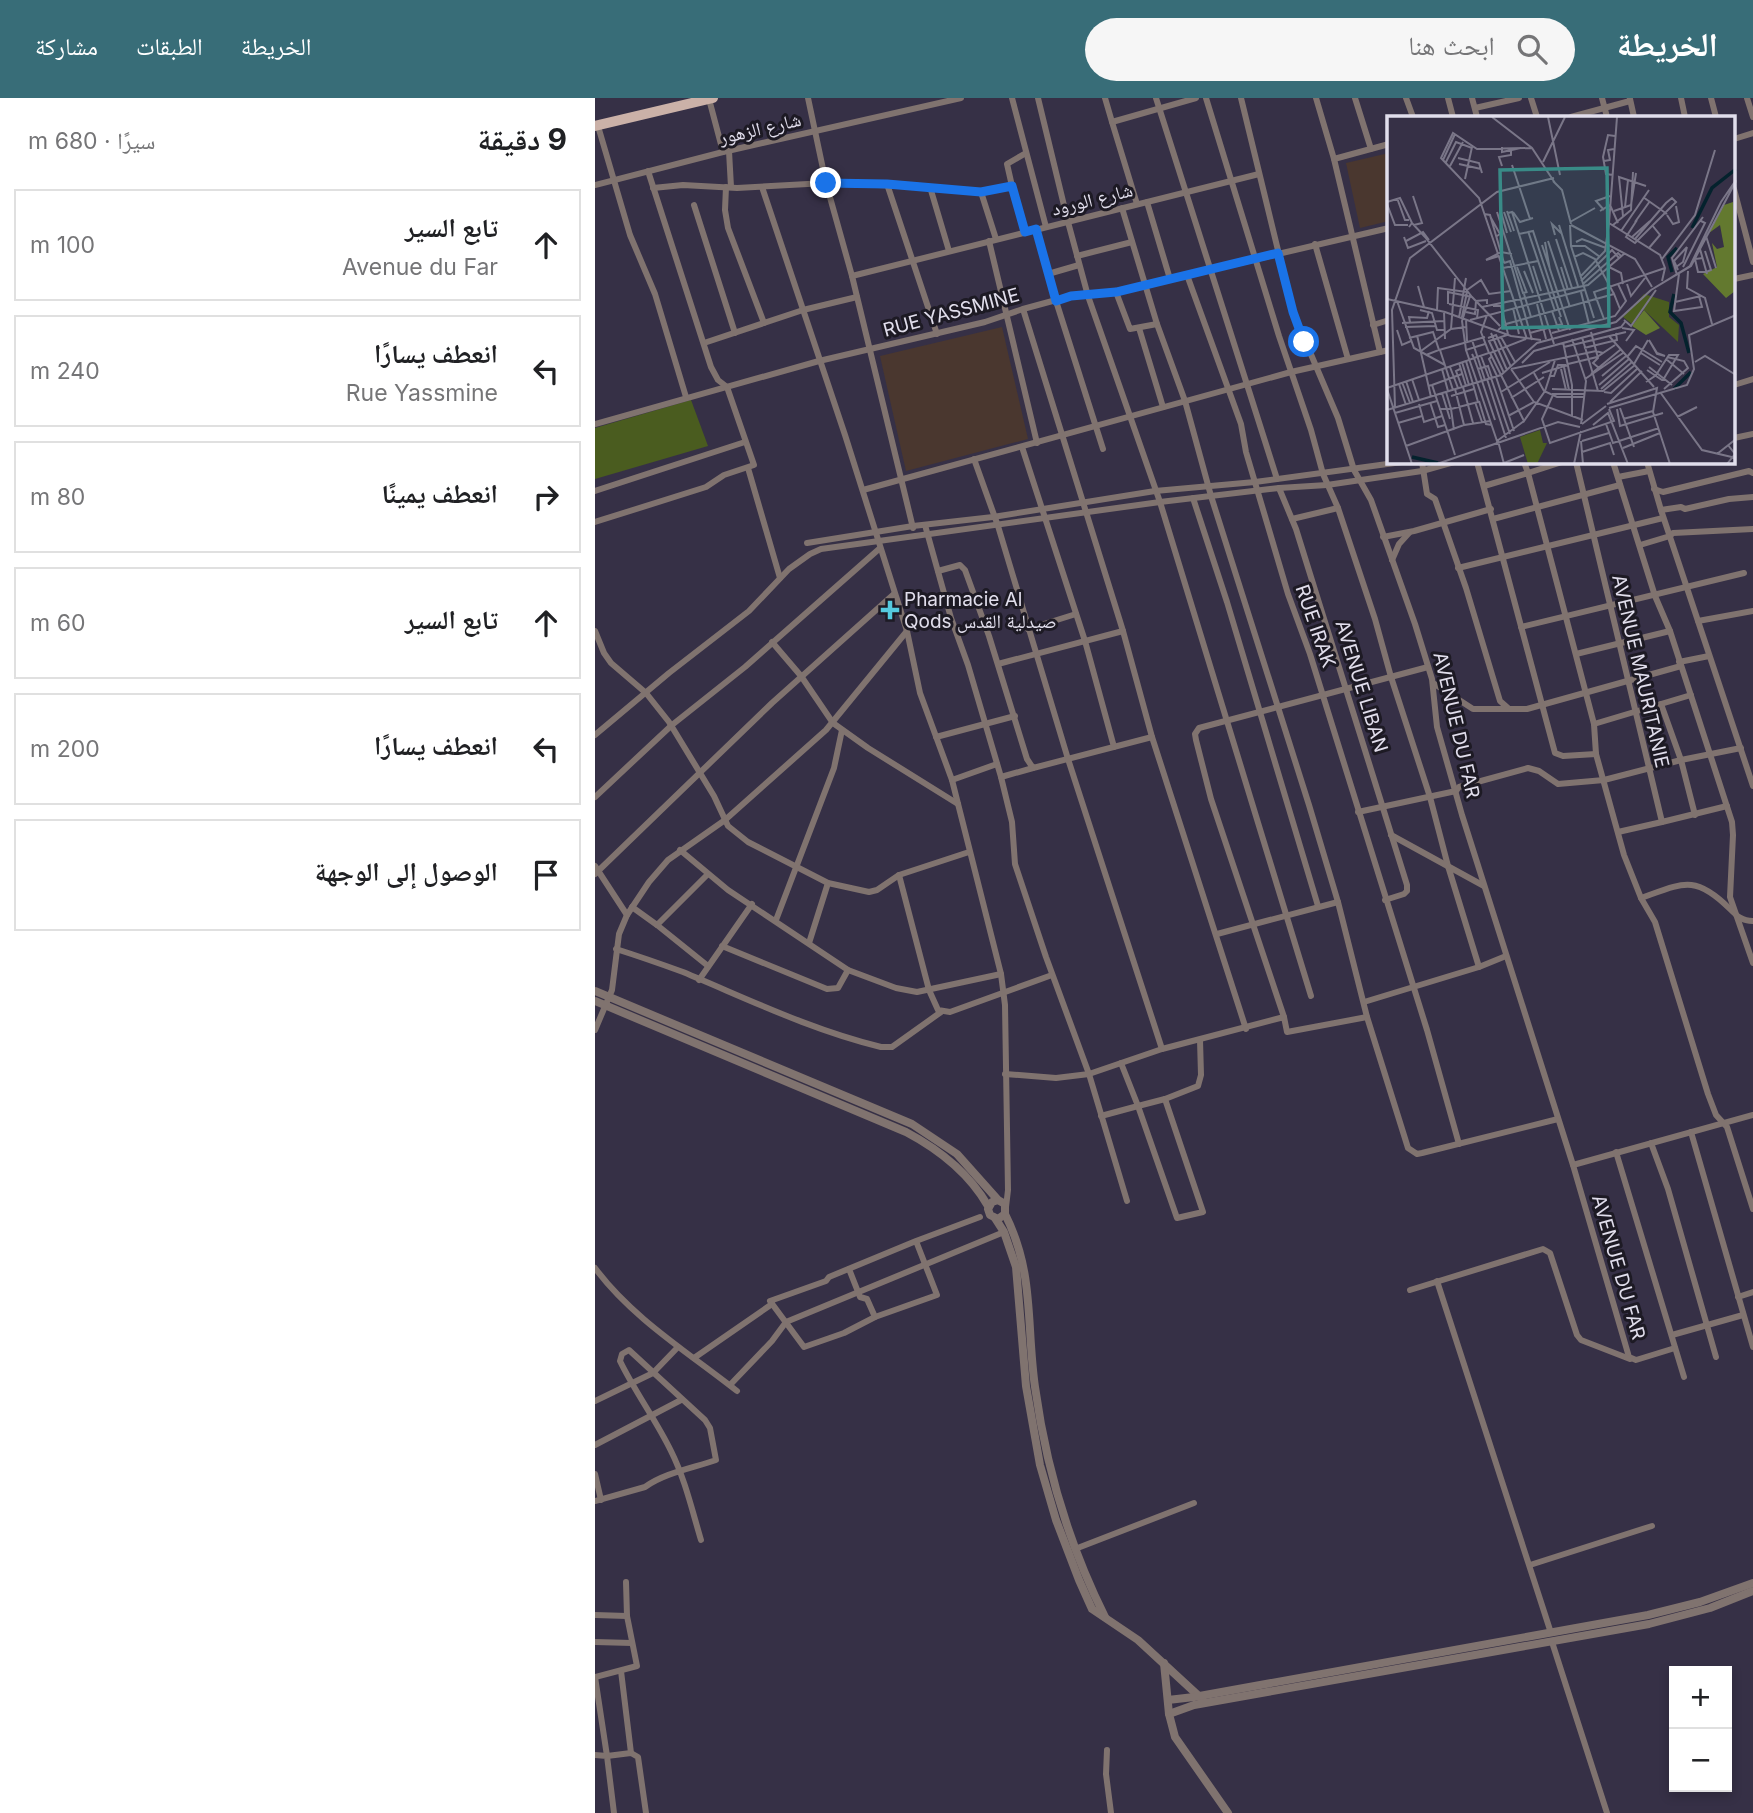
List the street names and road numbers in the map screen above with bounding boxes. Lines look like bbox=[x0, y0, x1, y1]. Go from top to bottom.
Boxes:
street label: شارع الزهور bbox=[716, 108, 803, 149]
street label: شارع الورود bbox=[1049, 178, 1135, 221]
street label: RUE YASSMINE bbox=[880, 283, 1022, 342]
street label: AVENUE MAURITANIE bbox=[1607, 572, 1674, 770]
street label: RUE IRAK bbox=[1291, 582, 1341, 671]
street label: AVENUE LIBAN bbox=[1330, 617, 1393, 755]
street label: AVENUE DU FAR bbox=[1428, 650, 1485, 801]
street label: AVENUE DU FAR bbox=[1587, 1192, 1650, 1342]

